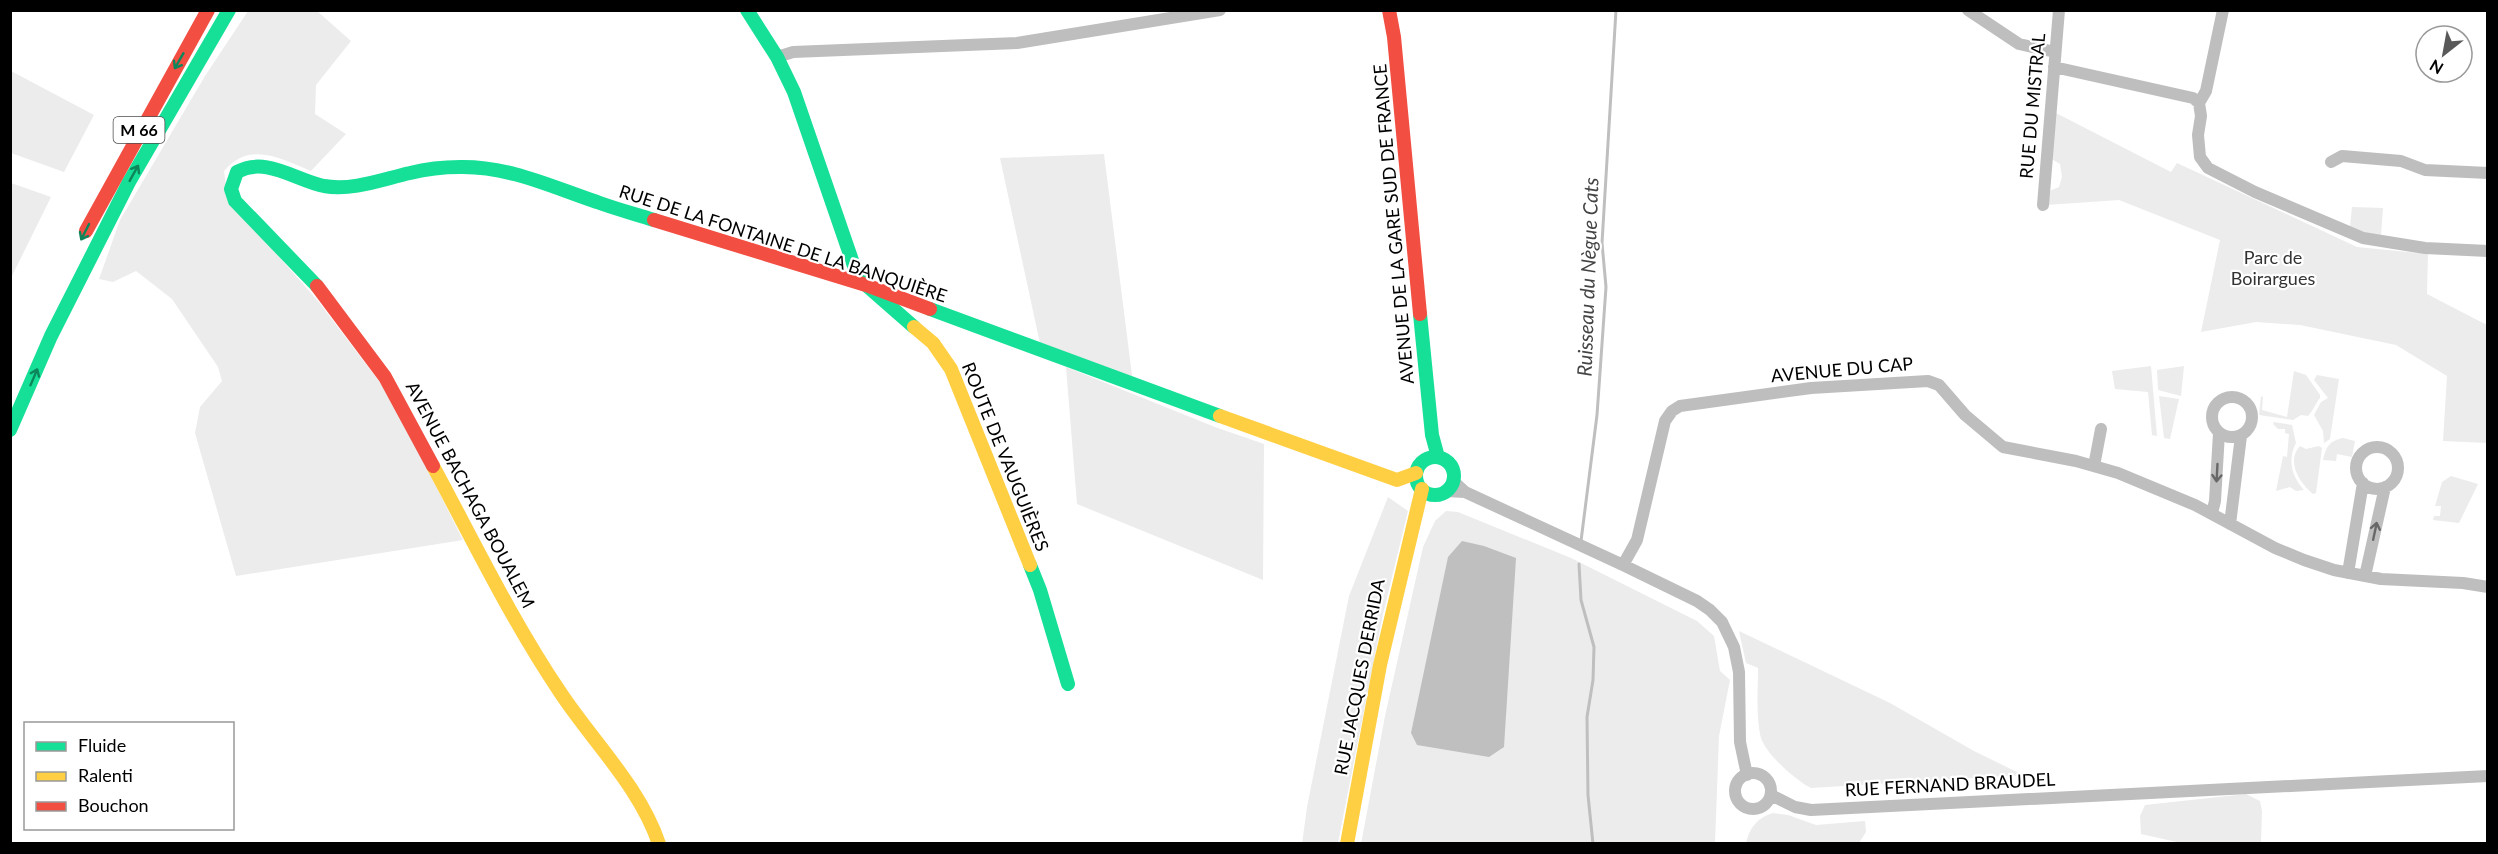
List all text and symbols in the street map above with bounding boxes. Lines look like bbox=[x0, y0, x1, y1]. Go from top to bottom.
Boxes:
north arrow bbox=[2414, 24, 2474, 84]
street label: RUE DU MISTRAL bbox=[2015, 32, 2049, 180]
one-way arrow bbox=[172, 52, 184, 69]
text: N bbox=[2426, 56, 2446, 79]
street label: AVENUE DE LA GARE SUD DE FRANCE bbox=[1368, 63, 1418, 385]
road number: M 66 bbox=[114, 117, 164, 143]
one-way arrow bbox=[128, 165, 140, 182]
water label: Ruisseau du Nègue Cats bbox=[1572, 177, 1602, 377]
street label: RUE DE LA FONTAINE DE LA BANQUIÈRE bbox=[617, 180, 950, 307]
one-way arrow bbox=[79, 223, 91, 241]
park label: Parc de Boirargues bbox=[2231, 246, 2315, 289]
street label: AVENUE DU CAP bbox=[1770, 352, 1914, 386]
street label: ROUTE DE VAUGUIÈRES bbox=[958, 359, 1054, 554]
one-way arrow bbox=[29, 368, 40, 386]
street label: AVENUE BACHAGA BOUALEM bbox=[402, 377, 540, 612]
one-way arrow bbox=[2211, 463, 2222, 483]
one-way arrow bbox=[2370, 522, 2382, 541]
street label: RUE JACQUES DERRIDA bbox=[1329, 576, 1389, 777]
legend bbox=[24, 722, 234, 830]
text: Fluide bbox=[78, 734, 126, 756]
text: Ralenti bbox=[78, 764, 133, 786]
street label: RUE FERNAND BRAUDEL bbox=[1844, 768, 2056, 800]
text: Bouchon bbox=[78, 794, 149, 816]

